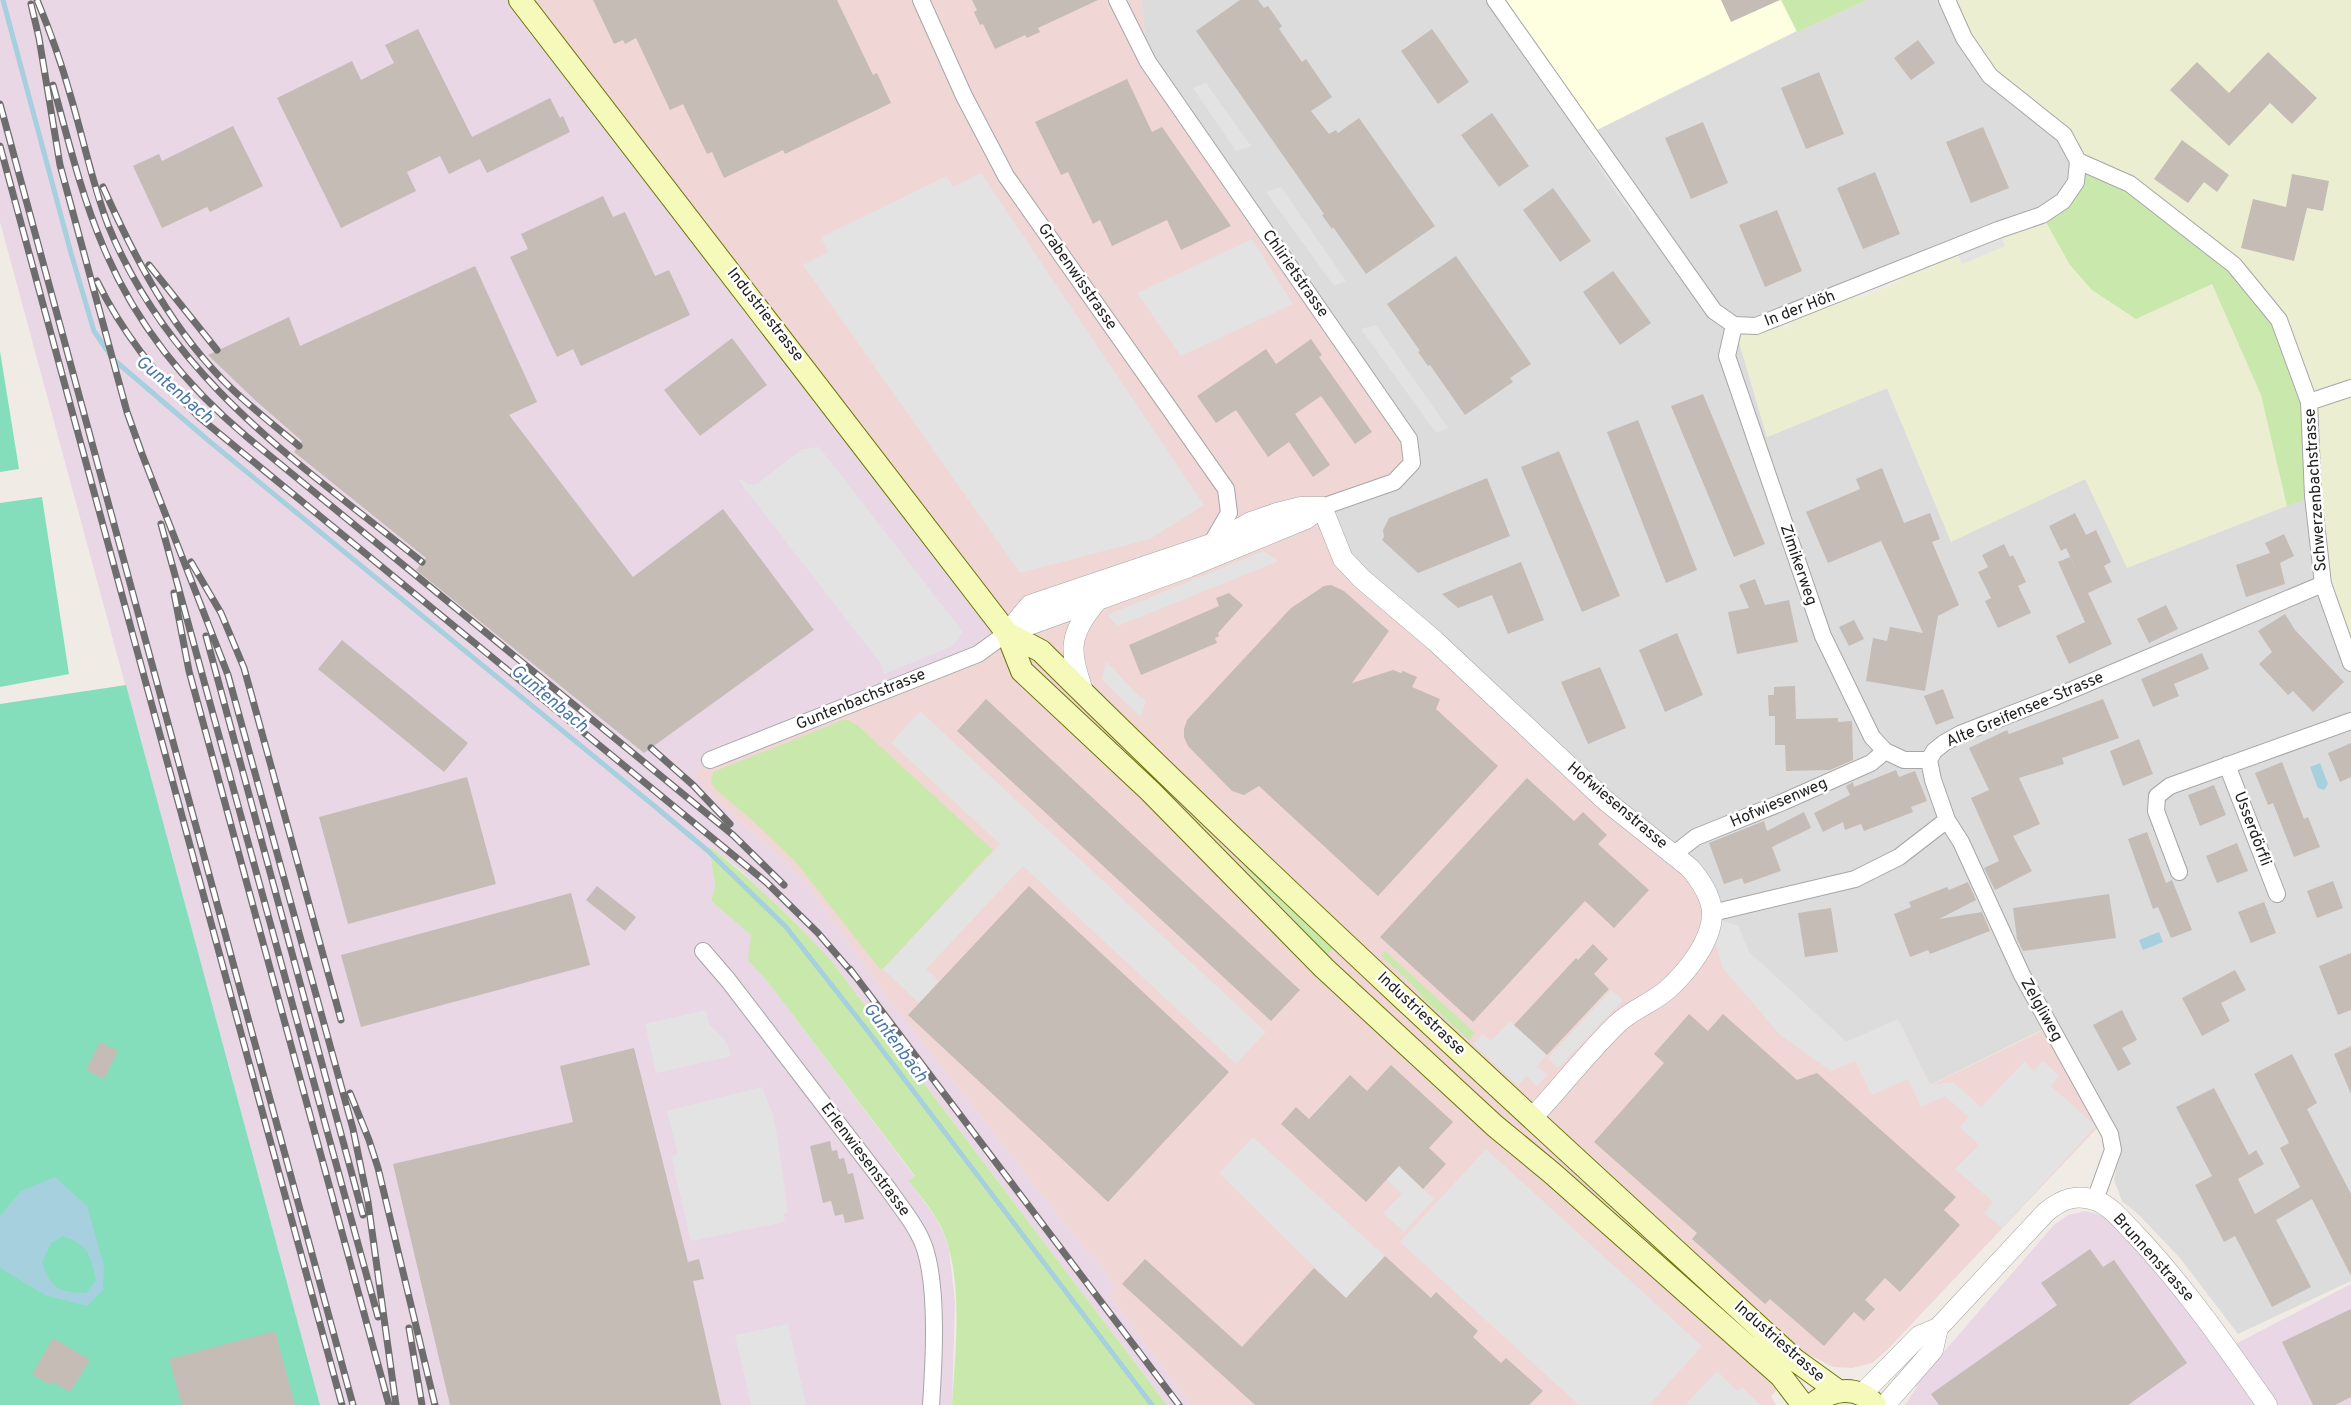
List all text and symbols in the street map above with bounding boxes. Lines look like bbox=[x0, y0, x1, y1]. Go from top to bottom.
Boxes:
street label: Grabenwisstrasse bbox=[1033, 220, 1121, 334]
street label: Chlirietstrasse bbox=[1257, 226, 1333, 322]
street label: Industriestrasse bbox=[722, 264, 808, 366]
street label: In der Höh bbox=[1762, 286, 1838, 332]
water label: Guntenbach bbox=[131, 351, 218, 429]
street label: Schwerzenbachstrasse bbox=[2300, 408, 2332, 572]
street label: Zimikerweg bbox=[1775, 522, 1821, 608]
water label: Guntenbach bbox=[506, 660, 593, 738]
street label: Guntenbachstrasse bbox=[793, 665, 929, 735]
street label: Alte Greifensee-Strasse bbox=[1943, 668, 2107, 752]
street label: Hofwiesenstrasse bbox=[1563, 758, 1671, 854]
street label: Hofwiesenweg bbox=[1727, 774, 1831, 832]
street label: Usserdörfli bbox=[2229, 789, 2275, 869]
street label: Industriestrasse bbox=[1373, 968, 1469, 1060]
street label: Zelgliweg bbox=[2015, 975, 2067, 1045]
water label: Guntenbach bbox=[857, 998, 933, 1088]
street label: Erlenwiesenstrasse bbox=[816, 1099, 914, 1221]
street label: Brunnenstrasse bbox=[2108, 1210, 2198, 1306]
street label: Industriestrasse bbox=[1730, 1297, 1828, 1387]

